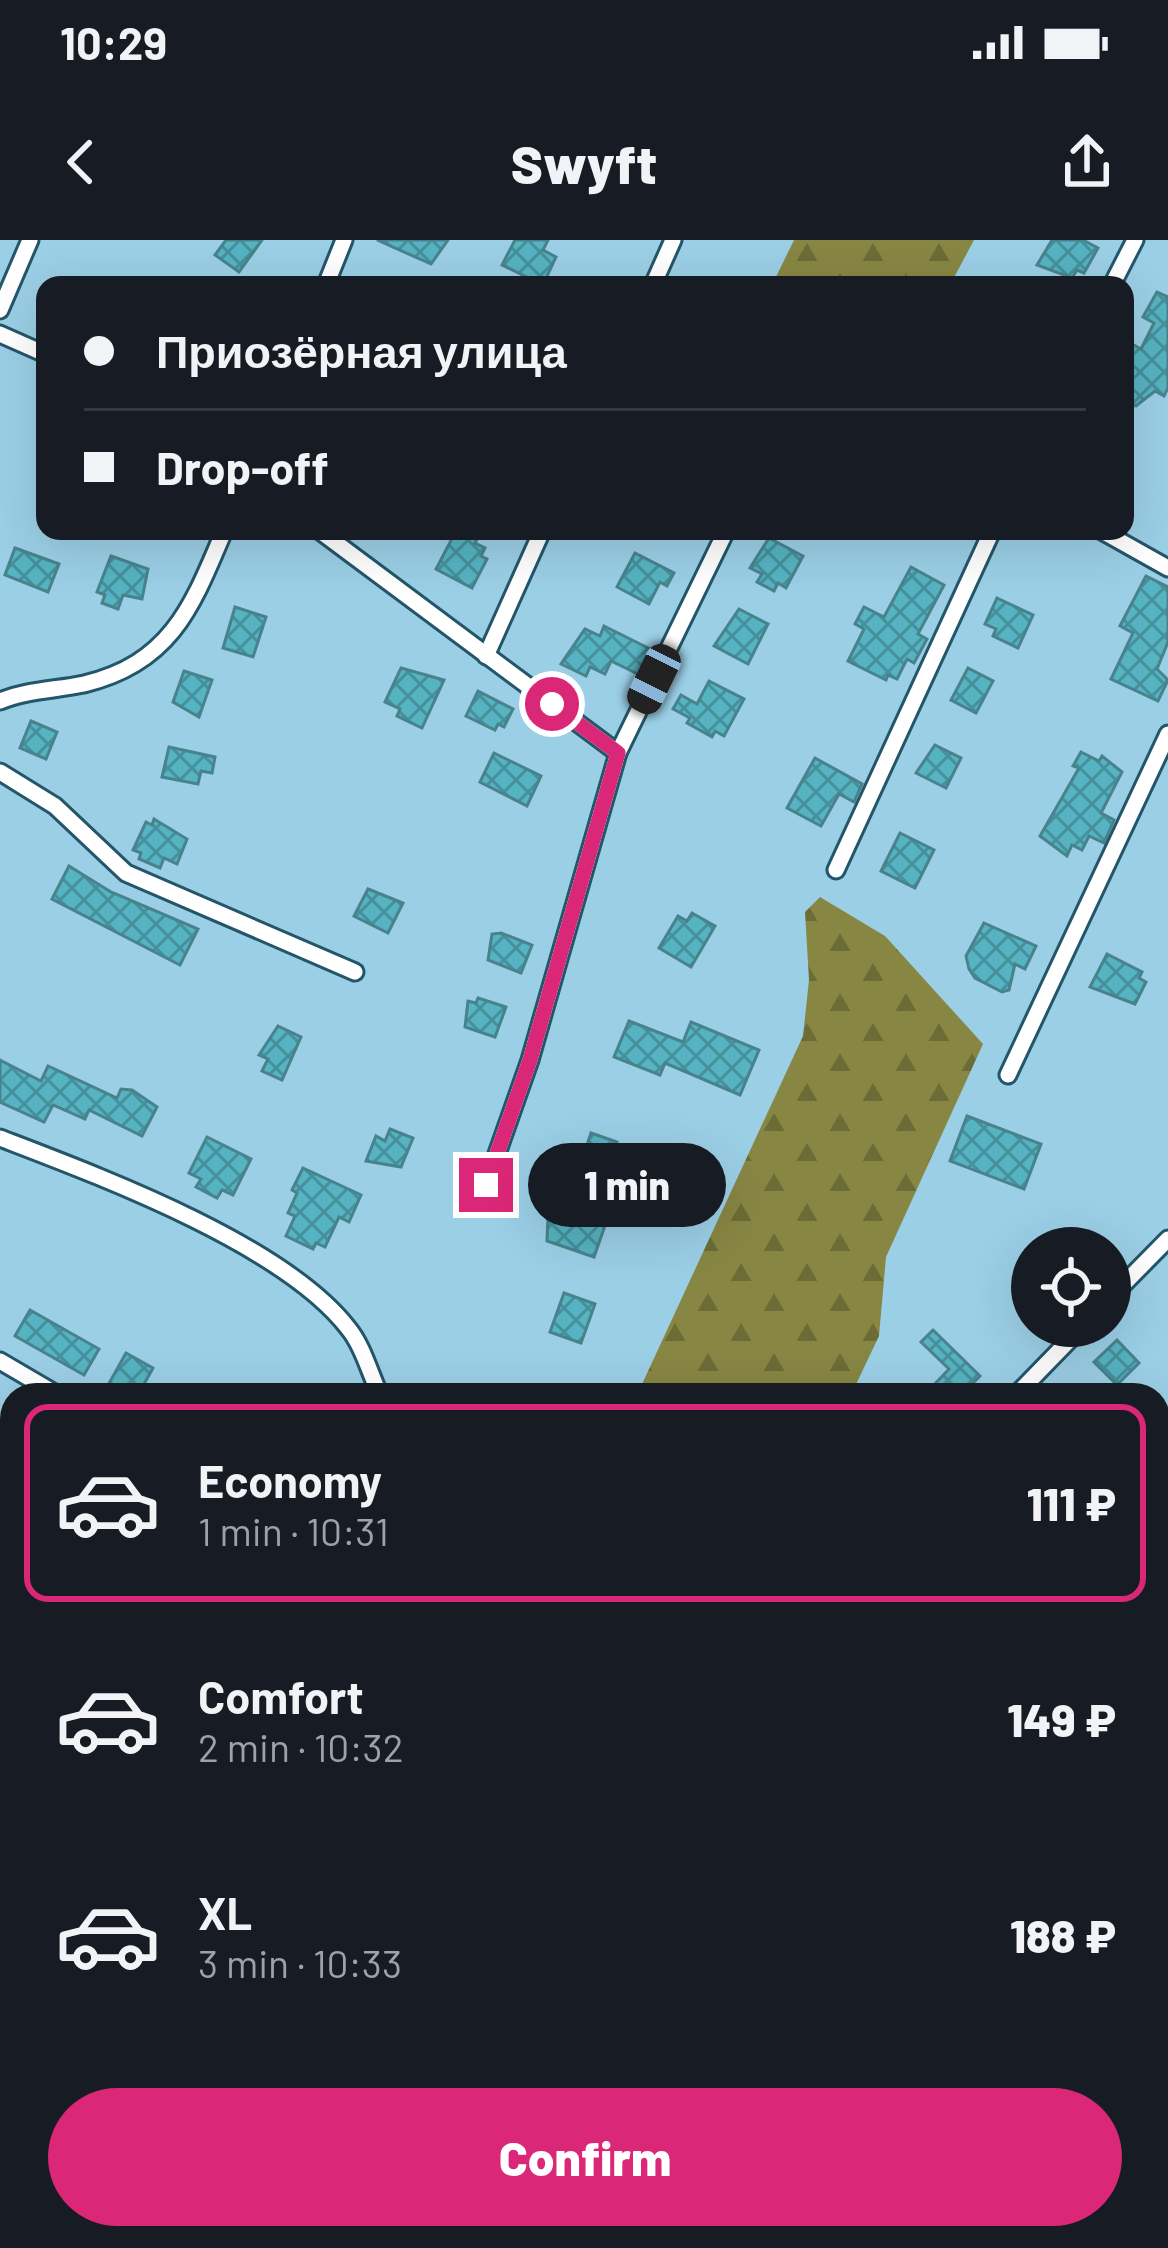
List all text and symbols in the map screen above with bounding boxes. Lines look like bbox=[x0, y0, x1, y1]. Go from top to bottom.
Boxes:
text: 10:29 bbox=[60, 15, 167, 69]
icon: back bbox=[48, 129, 114, 195]
icon: share bbox=[1054, 129, 1120, 195]
text: Swyft bbox=[511, 130, 657, 195]
text: Приозёрная улица bbox=[156, 323, 567, 377]
text: Drop-off bbox=[156, 440, 329, 494]
car bbox=[622, 639, 686, 719]
route start bbox=[525, 677, 579, 731]
callout: 1 min bbox=[528, 1143, 726, 1227]
route end bbox=[459, 1158, 513, 1212]
text: 1 min bbox=[584, 1161, 670, 1208]
map controls bbox=[1011, 1227, 1131, 1347]
button: locate bbox=[1011, 1227, 1131, 1347]
icon: car bbox=[54, 1449, 162, 1557]
text: Economy bbox=[198, 1453, 382, 1507]
text: 111 ₽ bbox=[1027, 1476, 1116, 1530]
text: 1 min · 10:31 bbox=[198, 1507, 389, 1554]
icon: car bbox=[54, 1665, 162, 1773]
text: Comfort bbox=[198, 1669, 364, 1723]
text: 149 ₽ bbox=[1007, 1692, 1116, 1746]
text: 2 min · 10:32 bbox=[198, 1723, 404, 1770]
icon: car bbox=[54, 1881, 162, 1989]
text: XL bbox=[198, 1885, 252, 1939]
text: 188 ₽ bbox=[1010, 1908, 1116, 1962]
text: 3 min · 10:33 bbox=[198, 1939, 402, 1986]
button: Confirm bbox=[48, 2088, 1122, 2226]

